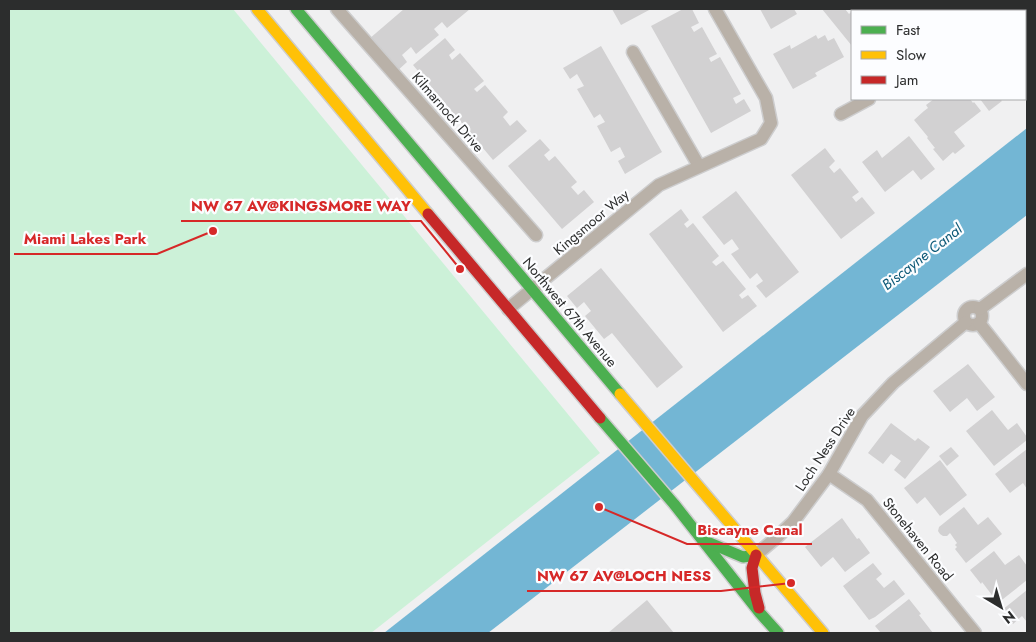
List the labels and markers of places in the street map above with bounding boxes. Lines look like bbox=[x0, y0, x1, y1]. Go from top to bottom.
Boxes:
callout: NW 67 AV@KINGSMORE WAY bbox=[181, 191, 421, 221]
callout: Miami Lakes Park bbox=[14, 224, 157, 254]
callout: Biscayne Canal bbox=[687, 514, 812, 544]
callout: NW 67 AV@LOCH NESS bbox=[527, 561, 721, 591]

